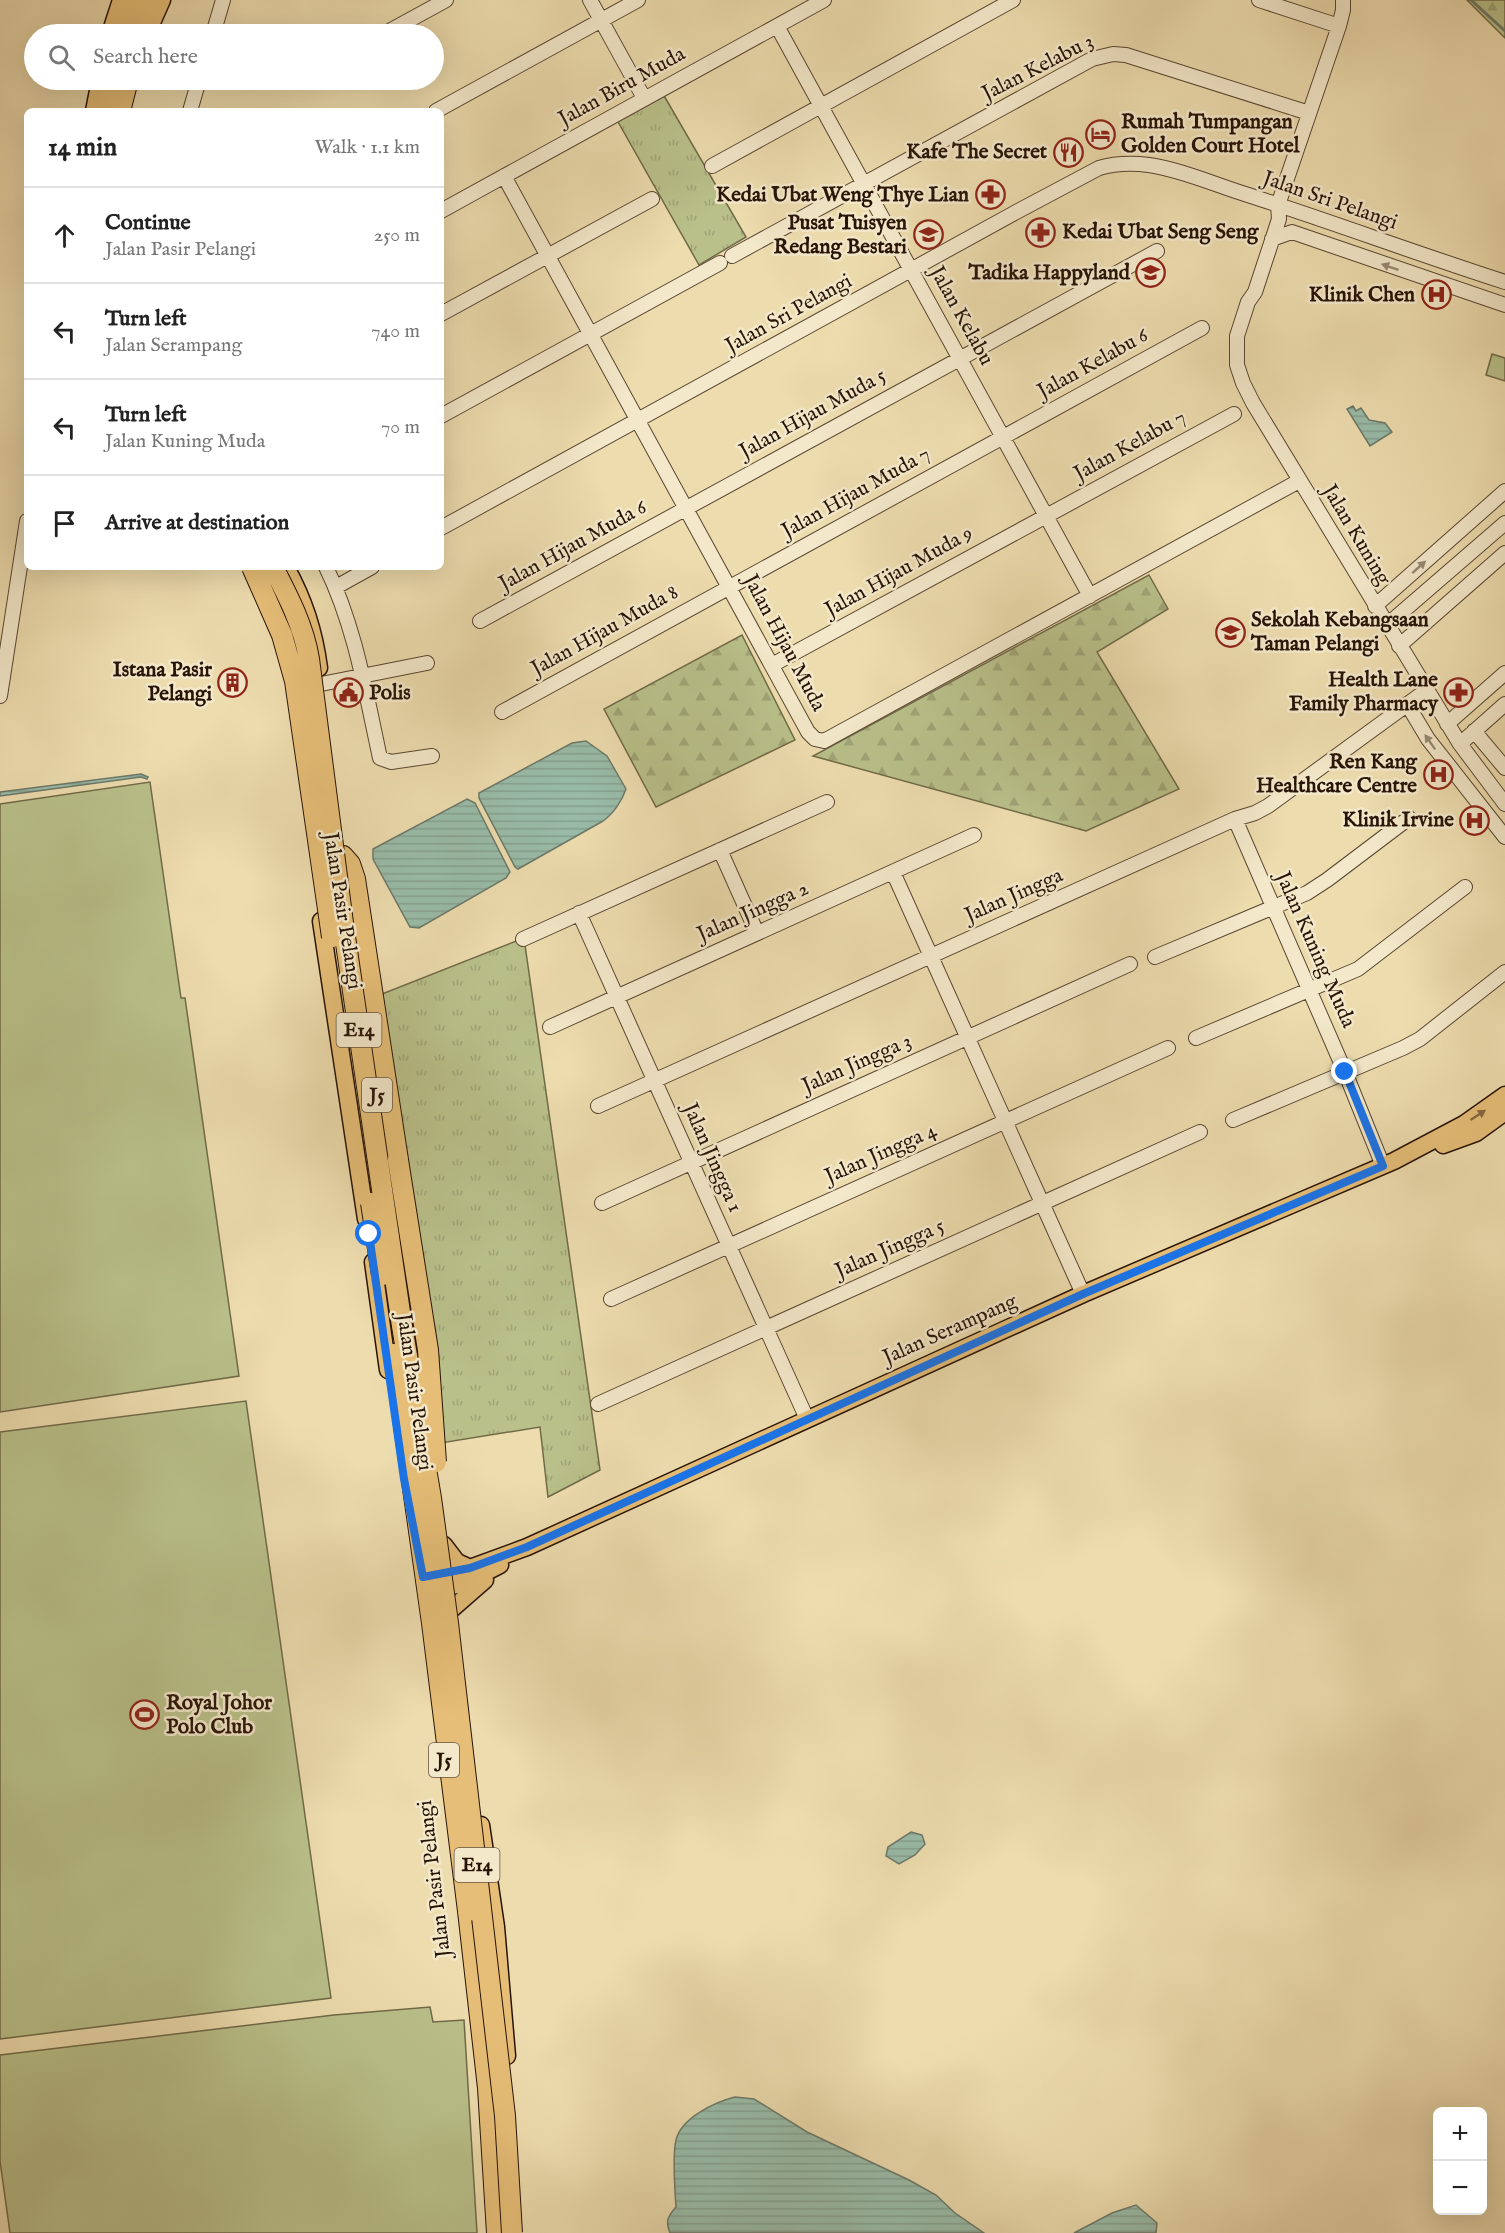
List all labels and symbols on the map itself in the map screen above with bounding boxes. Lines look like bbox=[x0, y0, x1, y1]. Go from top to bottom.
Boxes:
street label: Jalan Kelabu 3 bbox=[976, 28, 1098, 109]
street label: Jalan Biru Muda bbox=[552, 41, 691, 134]
place label: Rumah Tumpangan Golden Court Hotel bbox=[1121, 109, 1301, 160]
hotel icon: Rumah Tumpangan Golden Court Hotel bbox=[1084, 118, 1116, 150]
restaurant icon: Kafe The Secret bbox=[1052, 136, 1084, 168]
place label: Kafe The Secret bbox=[906, 139, 1048, 166]
street label: Jalan Sri Pelangi bbox=[1257, 165, 1401, 237]
pharmacy icon: Kedai Ubat Weng Thye Lian bbox=[974, 179, 1006, 211]
place label: Kedai Ubat Weng Thye Lian bbox=[716, 182, 969, 209]
place label: Pusat Tuisyen Redang Bestari bbox=[774, 210, 907, 261]
pharmacy icon: Kedai Ubat Seng Seng bbox=[1025, 216, 1057, 248]
school or university icon: Pusat Tuisyen Redang Bestari bbox=[912, 219, 944, 251]
place label: Kedai Ubat Seng Seng bbox=[1062, 219, 1259, 246]
school or university icon: Tadika Happyland bbox=[1135, 257, 1167, 289]
street label: Jalan Kelabu bbox=[922, 260, 999, 370]
place label: Tadika Happyland bbox=[968, 260, 1131, 287]
one-way arrow bbox=[1381, 261, 1399, 271]
street label: Jalan Sri Pelangi bbox=[719, 268, 857, 361]
hospital icon: Klinik Chen bbox=[1420, 279, 1452, 311]
place label: Klinik Chen bbox=[1309, 282, 1415, 309]
street label: Jalan Kelabu 6 bbox=[1031, 322, 1154, 407]
street label: Jalan Hijau Muda 5 bbox=[733, 362, 891, 466]
street label: Jalan Kelabu 7 bbox=[1068, 404, 1191, 489]
street label: Jalan Hijau Muda 7 bbox=[775, 441, 935, 546]
street label: Jalan Kuning bbox=[1314, 478, 1397, 591]
street label: Jalan Hijau Muda 6 bbox=[493, 494, 653, 599]
street label: Jalan Hijau Muda 9 bbox=[818, 520, 978, 625]
one-way arrow bbox=[1411, 560, 1426, 574]
street label: Jalan Hijau Muda bbox=[736, 568, 832, 717]
street label: Jalan Hijau Muda 8 bbox=[525, 579, 683, 684]
place label: Sekolah Kebangsaan Taman Pelangi bbox=[1250, 607, 1429, 658]
school or university icon: Sekolah Kebangsaan Taman Pelangi bbox=[1214, 616, 1246, 648]
place label: Istana Pasir Pelangi bbox=[113, 657, 212, 708]
building icon: Istana Pasir Pelangi bbox=[217, 666, 249, 698]
place label: Health Lane Family Pharmacy bbox=[1289, 667, 1439, 718]
pharmacy icon: Health Lane Family Pharmacy bbox=[1443, 676, 1475, 708]
public building icon: Polis bbox=[332, 677, 364, 709]
place label: Polis bbox=[369, 680, 411, 707]
one-way arrow bbox=[1424, 734, 1436, 750]
place label: Ren Kang Healthcare Centre bbox=[1256, 749, 1418, 800]
hospital icon: Ren Kang Healthcare Centre bbox=[1422, 758, 1454, 790]
hospital icon: Klinik Irvine bbox=[1459, 804, 1491, 836]
place label: Klinik Irvine bbox=[1342, 807, 1454, 834]
street label: Jalan Pasir Pelangi bbox=[316, 829, 368, 991]
street label: Jalan Jingga bbox=[959, 862, 1068, 930]
street label: Jalan Kuning Muda bbox=[1268, 866, 1362, 1033]
street label: Jalan Jingga 2 bbox=[691, 875, 813, 949]
road number: E14 bbox=[336, 1013, 382, 1047]
street label: Jalan Jingga 3 bbox=[796, 1028, 916, 1101]
route end bbox=[1331, 1058, 1357, 1084]
road number: J5 bbox=[362, 1078, 392, 1112]
street label: Jalan Jingga 1 bbox=[675, 1097, 748, 1217]
one-way arrow bbox=[1470, 1110, 1486, 1121]
street label: Jalan Jingga 4 bbox=[819, 1117, 942, 1191]
street label: Jalan Jingga 5 bbox=[829, 1213, 949, 1286]
route start bbox=[355, 1220, 381, 1246]
street label: Jalan Serampang bbox=[877, 1288, 1022, 1372]
street label: Jalan Pasir Pelangi bbox=[389, 1310, 438, 1472]
place label: Royal Johor Polo Club bbox=[166, 1690, 272, 1741]
sports icon: Royal Johor Polo Club bbox=[129, 1699, 161, 1731]
road number: J5 bbox=[429, 1743, 459, 1777]
street label: Jalan Pasir Pelangi bbox=[412, 1799, 458, 1961]
road number: E14 bbox=[454, 1848, 500, 1882]

